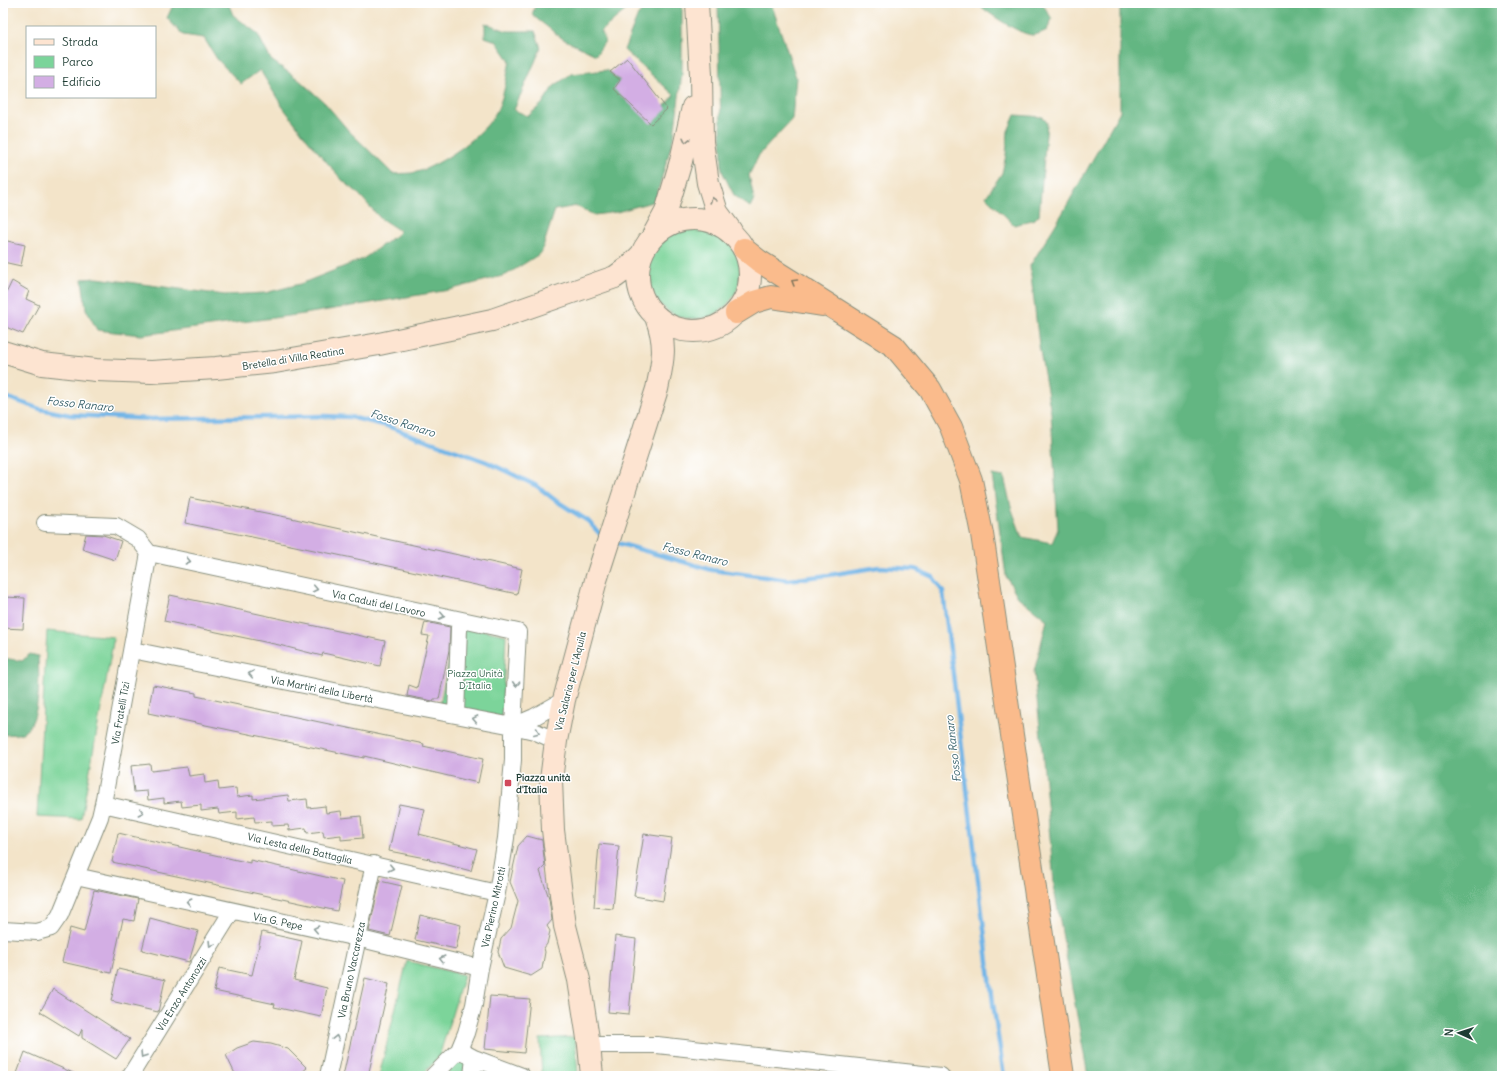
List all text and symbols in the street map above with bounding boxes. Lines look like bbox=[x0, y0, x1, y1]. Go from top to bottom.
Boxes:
legend bbox=[26, 26, 156, 98]
text: Strada bbox=[62, 34, 98, 49]
text: Parco bbox=[62, 54, 94, 69]
text: Edificio bbox=[62, 74, 101, 89]
one-way arrow bbox=[682, 137, 690, 143]
one-way arrow bbox=[709, 197, 718, 204]
one-way arrow bbox=[791, 279, 798, 286]
street label: Bretella di Villa Reatina bbox=[241, 344, 345, 373]
water label: Fosso Ranaro bbox=[46, 394, 115, 415]
water label: Fosso Ranaro bbox=[369, 406, 438, 440]
water label: Fosso Ranaro bbox=[661, 539, 730, 569]
one-way arrow bbox=[184, 557, 191, 565]
one-way arrow bbox=[311, 584, 318, 592]
street label: Via Caduti del Lavoro bbox=[331, 587, 427, 620]
one-way arrow bbox=[439, 612, 445, 620]
street label: Via Salaria per L'Aquila bbox=[552, 630, 589, 732]
park label: Piazza Unità D'Italia bbox=[447, 667, 503, 692]
one-way arrow bbox=[248, 671, 254, 679]
street label: Via Martiri della Libertà bbox=[269, 673, 375, 706]
street label: Via Fratelli Tizi bbox=[109, 681, 132, 746]
one-way arrow bbox=[511, 681, 520, 687]
water label: Fosso Ranaro bbox=[942, 714, 964, 783]
one-way arrow bbox=[472, 715, 478, 723]
one-way arrow bbox=[533, 728, 540, 736]
place label: Piazza unità d'Italia bbox=[516, 771, 571, 796]
marker: Piazza unità d'Italia bbox=[503, 778, 513, 788]
one-way arrow bbox=[138, 808, 145, 816]
street label: Via Lesta della Battaglia bbox=[246, 830, 354, 867]
one-way arrow bbox=[388, 864, 394, 872]
street label: Via Pierino Mitrotti bbox=[479, 865, 508, 949]
one-way arrow bbox=[186, 898, 192, 906]
street label: Via G. Pepe bbox=[252, 910, 304, 933]
street label: Via Bruno Vaccarezza bbox=[335, 920, 368, 1020]
one-way arrow bbox=[313, 926, 319, 934]
one-way arrow bbox=[209, 940, 216, 947]
street label: Via Enzo Antonozzi bbox=[153, 955, 209, 1034]
one-way arrow bbox=[439, 956, 445, 964]
north arrow bbox=[1439, 1013, 1479, 1053]
text: N bbox=[1442, 1028, 1456, 1037]
one-way arrow bbox=[332, 1035, 340, 1041]
one-way arrow bbox=[140, 1051, 147, 1058]

